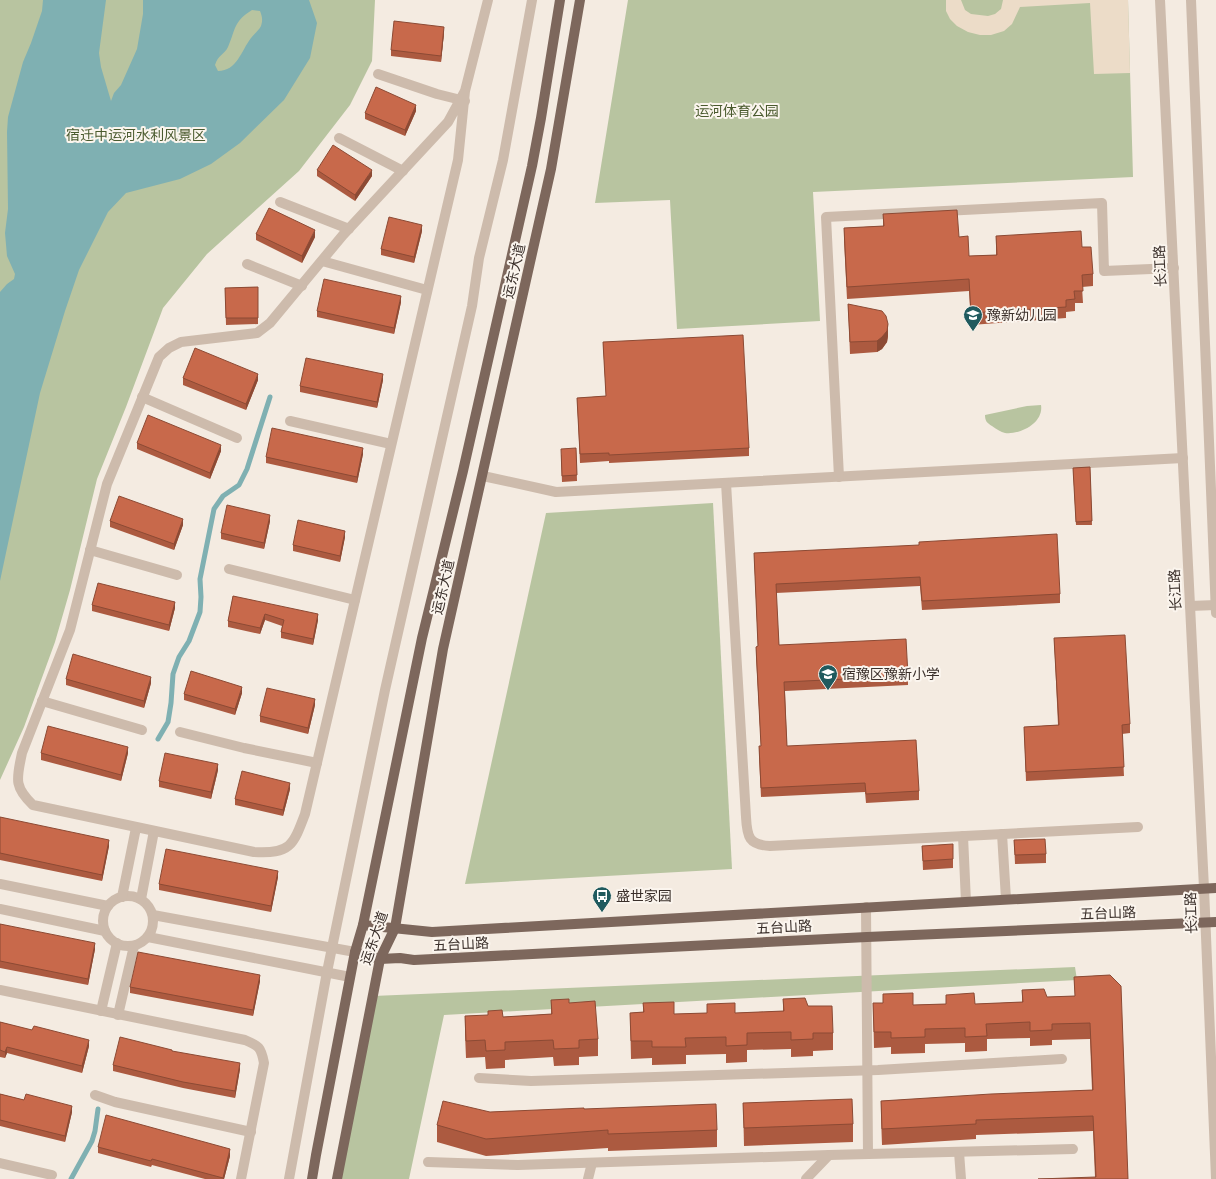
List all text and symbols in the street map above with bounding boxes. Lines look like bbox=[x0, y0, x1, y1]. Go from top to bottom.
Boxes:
park label: 运河体育公园 bbox=[695, 101, 779, 120]
park label: 宿迁中运河水利风景区 bbox=[66, 125, 206, 144]
street label: 运东大道 bbox=[498, 241, 529, 300]
street label: 长江路 bbox=[1149, 245, 1170, 287]
school or university icon: 豫新幼儿园 bbox=[962, 304, 984, 332]
place label: 豫新幼儿园 bbox=[987, 305, 1057, 324]
street label: 运东大道 bbox=[427, 557, 458, 616]
street label: 长江路 bbox=[1164, 569, 1185, 611]
school or university icon: 宿豫区豫新小学 bbox=[817, 663, 839, 691]
place label: 宿豫区豫新小学 bbox=[842, 664, 940, 683]
bus stop icon: 盛世家园 bbox=[591, 885, 613, 913]
place label: 盛世家园 bbox=[616, 886, 672, 905]
street label: 长江路 bbox=[1180, 892, 1201, 934]
street label: 五台山路 bbox=[1080, 902, 1136, 923]
street label: 运东大道 bbox=[355, 908, 392, 967]
street label: 五台山路 bbox=[756, 916, 812, 937]
street label: 五台山路 bbox=[433, 933, 489, 954]

